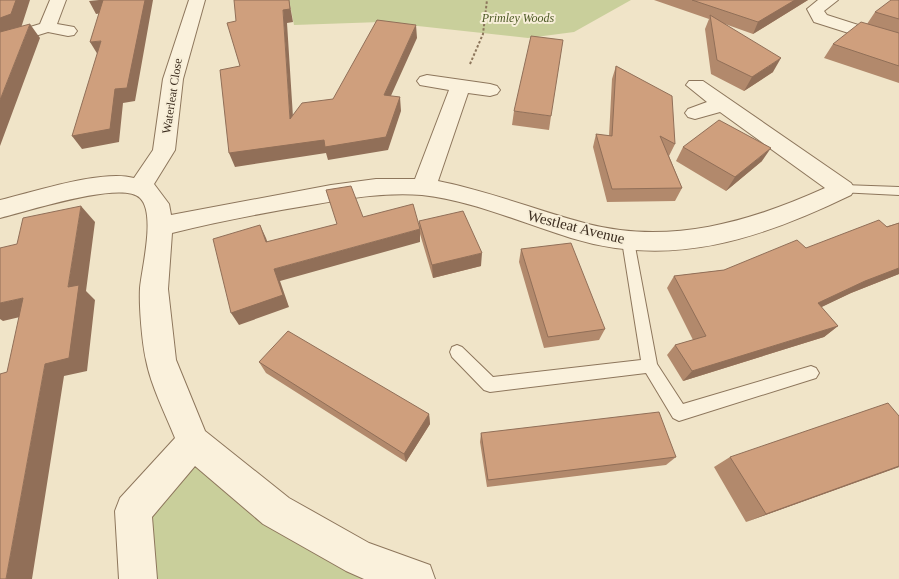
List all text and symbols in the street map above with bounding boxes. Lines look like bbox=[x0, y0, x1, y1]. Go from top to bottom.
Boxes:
park label: Primley Woods bbox=[481, 11, 555, 25]
street label: Waterleat Close bbox=[159, 57, 185, 135]
street label: Westleat Avenue bbox=[526, 207, 627, 247]

